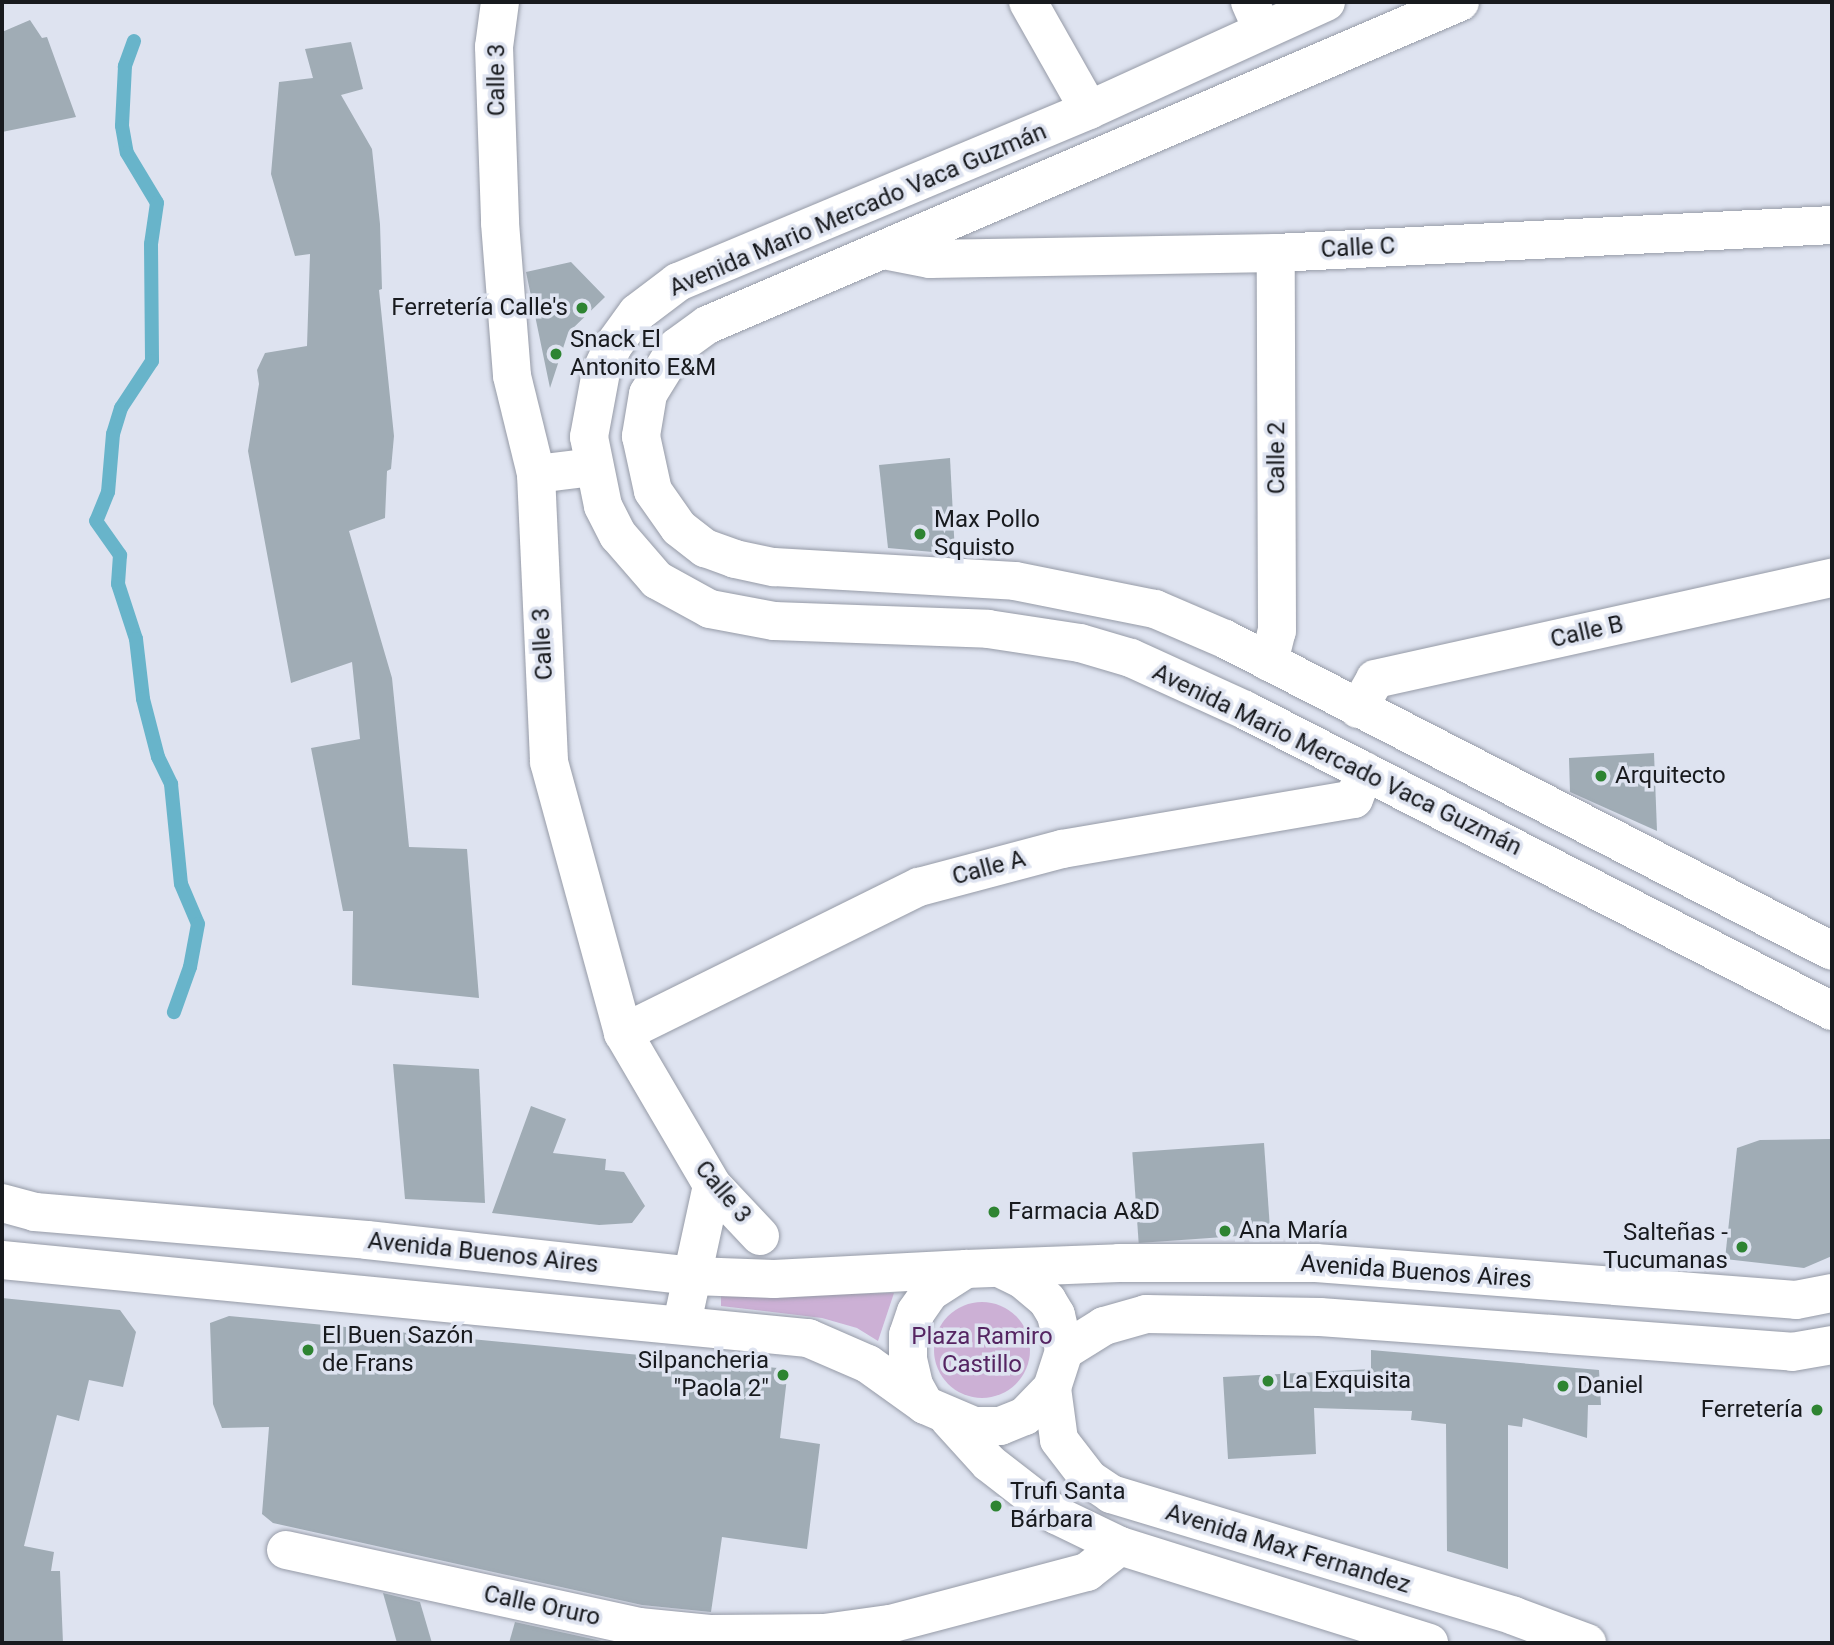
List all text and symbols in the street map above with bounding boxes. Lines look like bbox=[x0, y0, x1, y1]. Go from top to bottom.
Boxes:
street label: Calle 3 bbox=[483, 44, 511, 116]
street label: Avenida Mario Mercado Vaca Guzmán bbox=[665, 117, 1051, 303]
street label: Calle C bbox=[1320, 232, 1396, 264]
place label: Ferretería Calle's bbox=[391, 294, 568, 322]
marker: Ferretería Calle's bbox=[574, 300, 590, 316]
place label: Snack El Antonito E&M bbox=[570, 326, 716, 382]
marker: Snack El Antonito E&M bbox=[548, 346, 564, 362]
street label: Calle 2 bbox=[1263, 422, 1291, 494]
place label: Max Pollo Squisto bbox=[934, 506, 1040, 562]
marker: Max Pollo Squisto bbox=[912, 526, 928, 542]
street label: Calle 3 bbox=[527, 607, 559, 681]
street label: Calle B bbox=[1548, 610, 1626, 654]
street label: Avenida Mario Mercado Vaca Guzmán bbox=[1148, 658, 1526, 862]
place label: Arquitecto bbox=[1615, 762, 1726, 790]
marker: Arquitecto bbox=[1593, 768, 1609, 784]
street label: Calle A bbox=[949, 844, 1029, 892]
street label: Calle 3 bbox=[689, 1155, 757, 1229]
place label: Farmacia A&D bbox=[1008, 1198, 1160, 1226]
marker: Farmacia A&D bbox=[986, 1204, 1002, 1220]
place label: Ana María bbox=[1239, 1217, 1348, 1245]
place label: Salteñas - Tucumanas bbox=[1603, 1219, 1728, 1275]
marker: Ana María bbox=[1217, 1223, 1233, 1239]
street label: Avenida Buenos Aires bbox=[366, 1227, 600, 1279]
marker: Salteñas - Tucumanas bbox=[1734, 1239, 1750, 1255]
street label: Avenida Buenos Aires bbox=[1299, 1250, 1533, 1294]
place label: El Buen Sazón de Frans bbox=[322, 1322, 474, 1378]
park label: Plaza Ramiro Castillo bbox=[911, 1323, 1053, 1379]
marker: El Buen Sazón de Frans bbox=[300, 1342, 316, 1358]
place label: Silpancheria "Paola 2" bbox=[638, 1347, 769, 1403]
marker: Silpancheria "Paola 2" bbox=[775, 1367, 791, 1383]
place label: La Exquisita bbox=[1282, 1367, 1411, 1395]
place label: Daniel bbox=[1577, 1372, 1643, 1400]
marker: La Exquisita bbox=[1260, 1373, 1276, 1389]
marker: Daniel bbox=[1555, 1378, 1571, 1394]
place label: Ferretería bbox=[1701, 1396, 1803, 1424]
marker: Ferretería bbox=[1809, 1402, 1825, 1418]
place label: Trufi Santa Bárbara bbox=[1010, 1478, 1126, 1534]
marker: Trufi Santa Bárbara bbox=[988, 1498, 1004, 1514]
street label: Avenida Max Fernandez bbox=[1162, 1498, 1414, 1600]
street label: Calle Oruro bbox=[481, 1580, 603, 1632]

